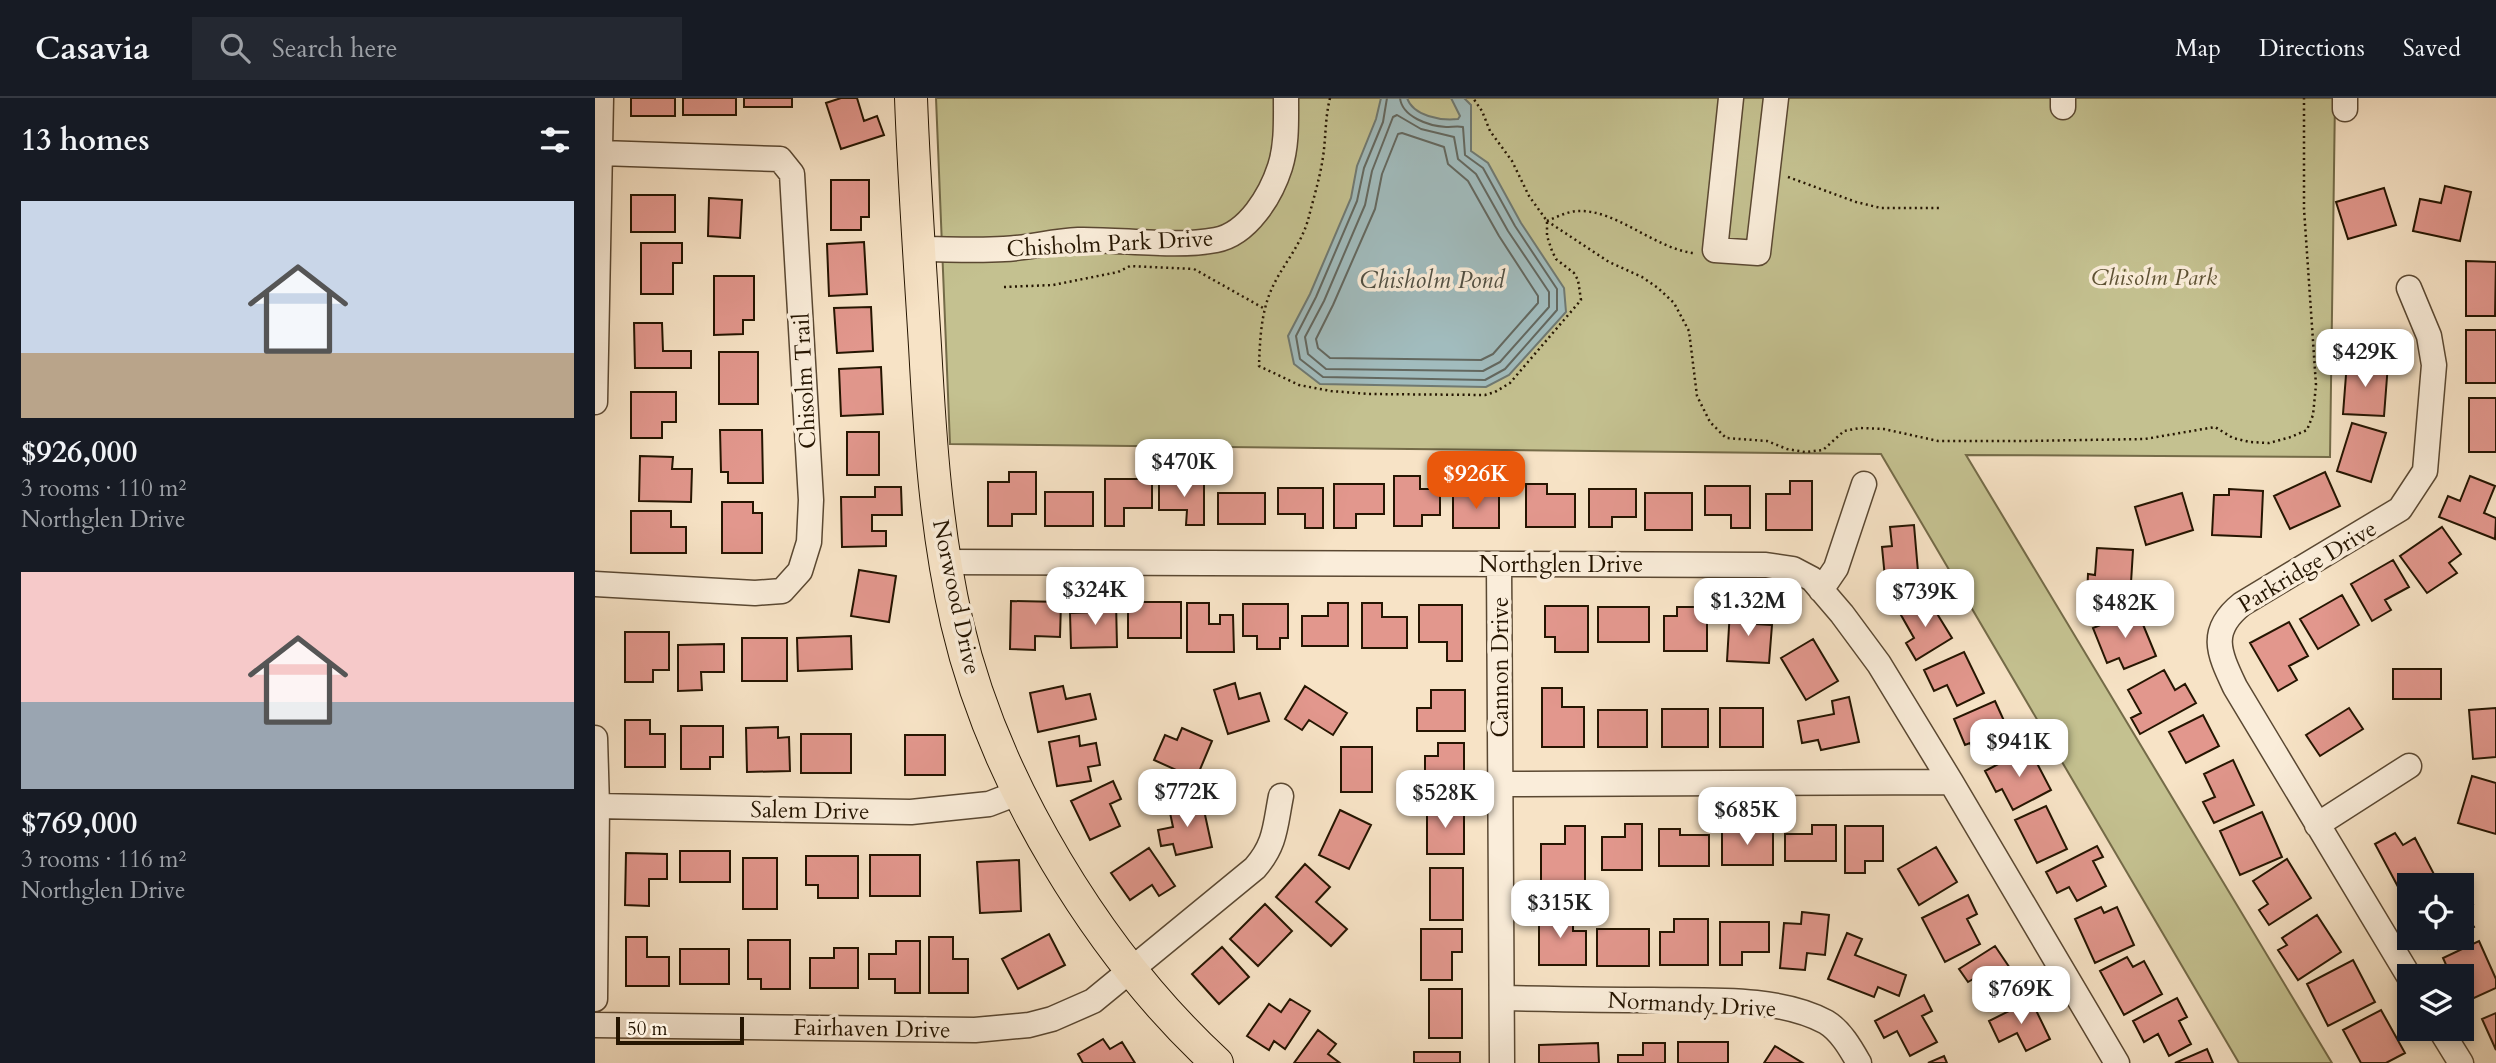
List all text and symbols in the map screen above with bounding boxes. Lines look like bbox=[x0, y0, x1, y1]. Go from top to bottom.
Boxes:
search box bbox=[192, 17, 682, 80]
text: Casavia bbox=[35, 26, 150, 71]
icon: search bbox=[216, 29, 254, 67]
text: Search here bbox=[272, 31, 398, 66]
text: Map bbox=[2175, 32, 2221, 65]
text: Directions bbox=[2259, 32, 2365, 65]
text: Saved bbox=[2403, 32, 2461, 65]
text: 13 homes bbox=[21, 120, 150, 161]
icon: filters bbox=[536, 121, 574, 159]
street label: Chisholm Park Drive bbox=[1006, 223, 1214, 264]
icon: home bbox=[235, 246, 361, 372]
park label: Chisolm Park bbox=[2091, 262, 2218, 293]
water label: Chisholm Pond bbox=[1359, 264, 1506, 297]
street label: Chisolm Trail bbox=[785, 312, 824, 450]
pin: $429K bbox=[2316, 330, 2414, 389]
text: $429K bbox=[2332, 336, 2398, 367]
text: $926,000 bbox=[21, 432, 137, 473]
pin: $470K bbox=[1135, 440, 1233, 499]
text: $470K bbox=[1151, 446, 1217, 477]
pin: $926K bbox=[1427, 452, 1525, 511]
text: $926K bbox=[1443, 458, 1509, 489]
text: 3 rooms · 110 m² bbox=[21, 473, 186, 504]
text: Northglen Drive bbox=[21, 504, 185, 535]
street label: Parkridge Drive bbox=[2232, 513, 2382, 620]
street label: Norwood Drive bbox=[925, 517, 988, 678]
street label: Northglen Drive bbox=[1479, 549, 1643, 580]
pin: $324K bbox=[1046, 568, 1144, 627]
pin: $739K bbox=[1876, 570, 1974, 629]
text: $324K bbox=[1062, 574, 1128, 605]
text: $739K bbox=[1892, 576, 1958, 607]
pin: $1.32M bbox=[1691, 578, 1805, 638]
pin: $482K bbox=[2076, 580, 2174, 640]
text: $1.32M bbox=[1710, 585, 1786, 616]
text: $482K bbox=[2092, 587, 2158, 618]
street label: Cannon Drive bbox=[1485, 597, 1516, 737]
icon: home bbox=[235, 617, 361, 743]
pin: $941K bbox=[1970, 720, 2068, 779]
text: $941K bbox=[1986, 726, 2052, 757]
pin: $772K bbox=[1138, 770, 1236, 829]
pin: $528K bbox=[1396, 770, 1494, 830]
text: $772K bbox=[1154, 776, 1220, 807]
text: $528K bbox=[1412, 777, 1478, 808]
pin: $685K bbox=[1698, 788, 1796, 847]
street label: Salem Drive bbox=[750, 794, 870, 827]
text: $685K bbox=[1714, 794, 1780, 825]
text: $769,000 bbox=[21, 803, 137, 844]
text: 3 rooms · 116 m² bbox=[21, 844, 186, 875]
map controls bbox=[2397, 873, 2474, 1041]
button: locate bbox=[2397, 873, 2474, 950]
text: Northglen Drive bbox=[21, 875, 185, 906]
pin: $315K bbox=[1511, 880, 1609, 940]
text: $315K bbox=[1527, 887, 1593, 918]
button: layers bbox=[2397, 964, 2474, 1041]
pin: $769K bbox=[1972, 967, 2070, 1026]
text: $769K bbox=[1988, 973, 2054, 1004]
street label: Normandy Drive bbox=[1607, 985, 1777, 1024]
street label: Fairhaven Drive bbox=[793, 1012, 951, 1045]
scale bar bbox=[616, 1014, 744, 1046]
text: 50 m bbox=[627, 1016, 668, 1042]

